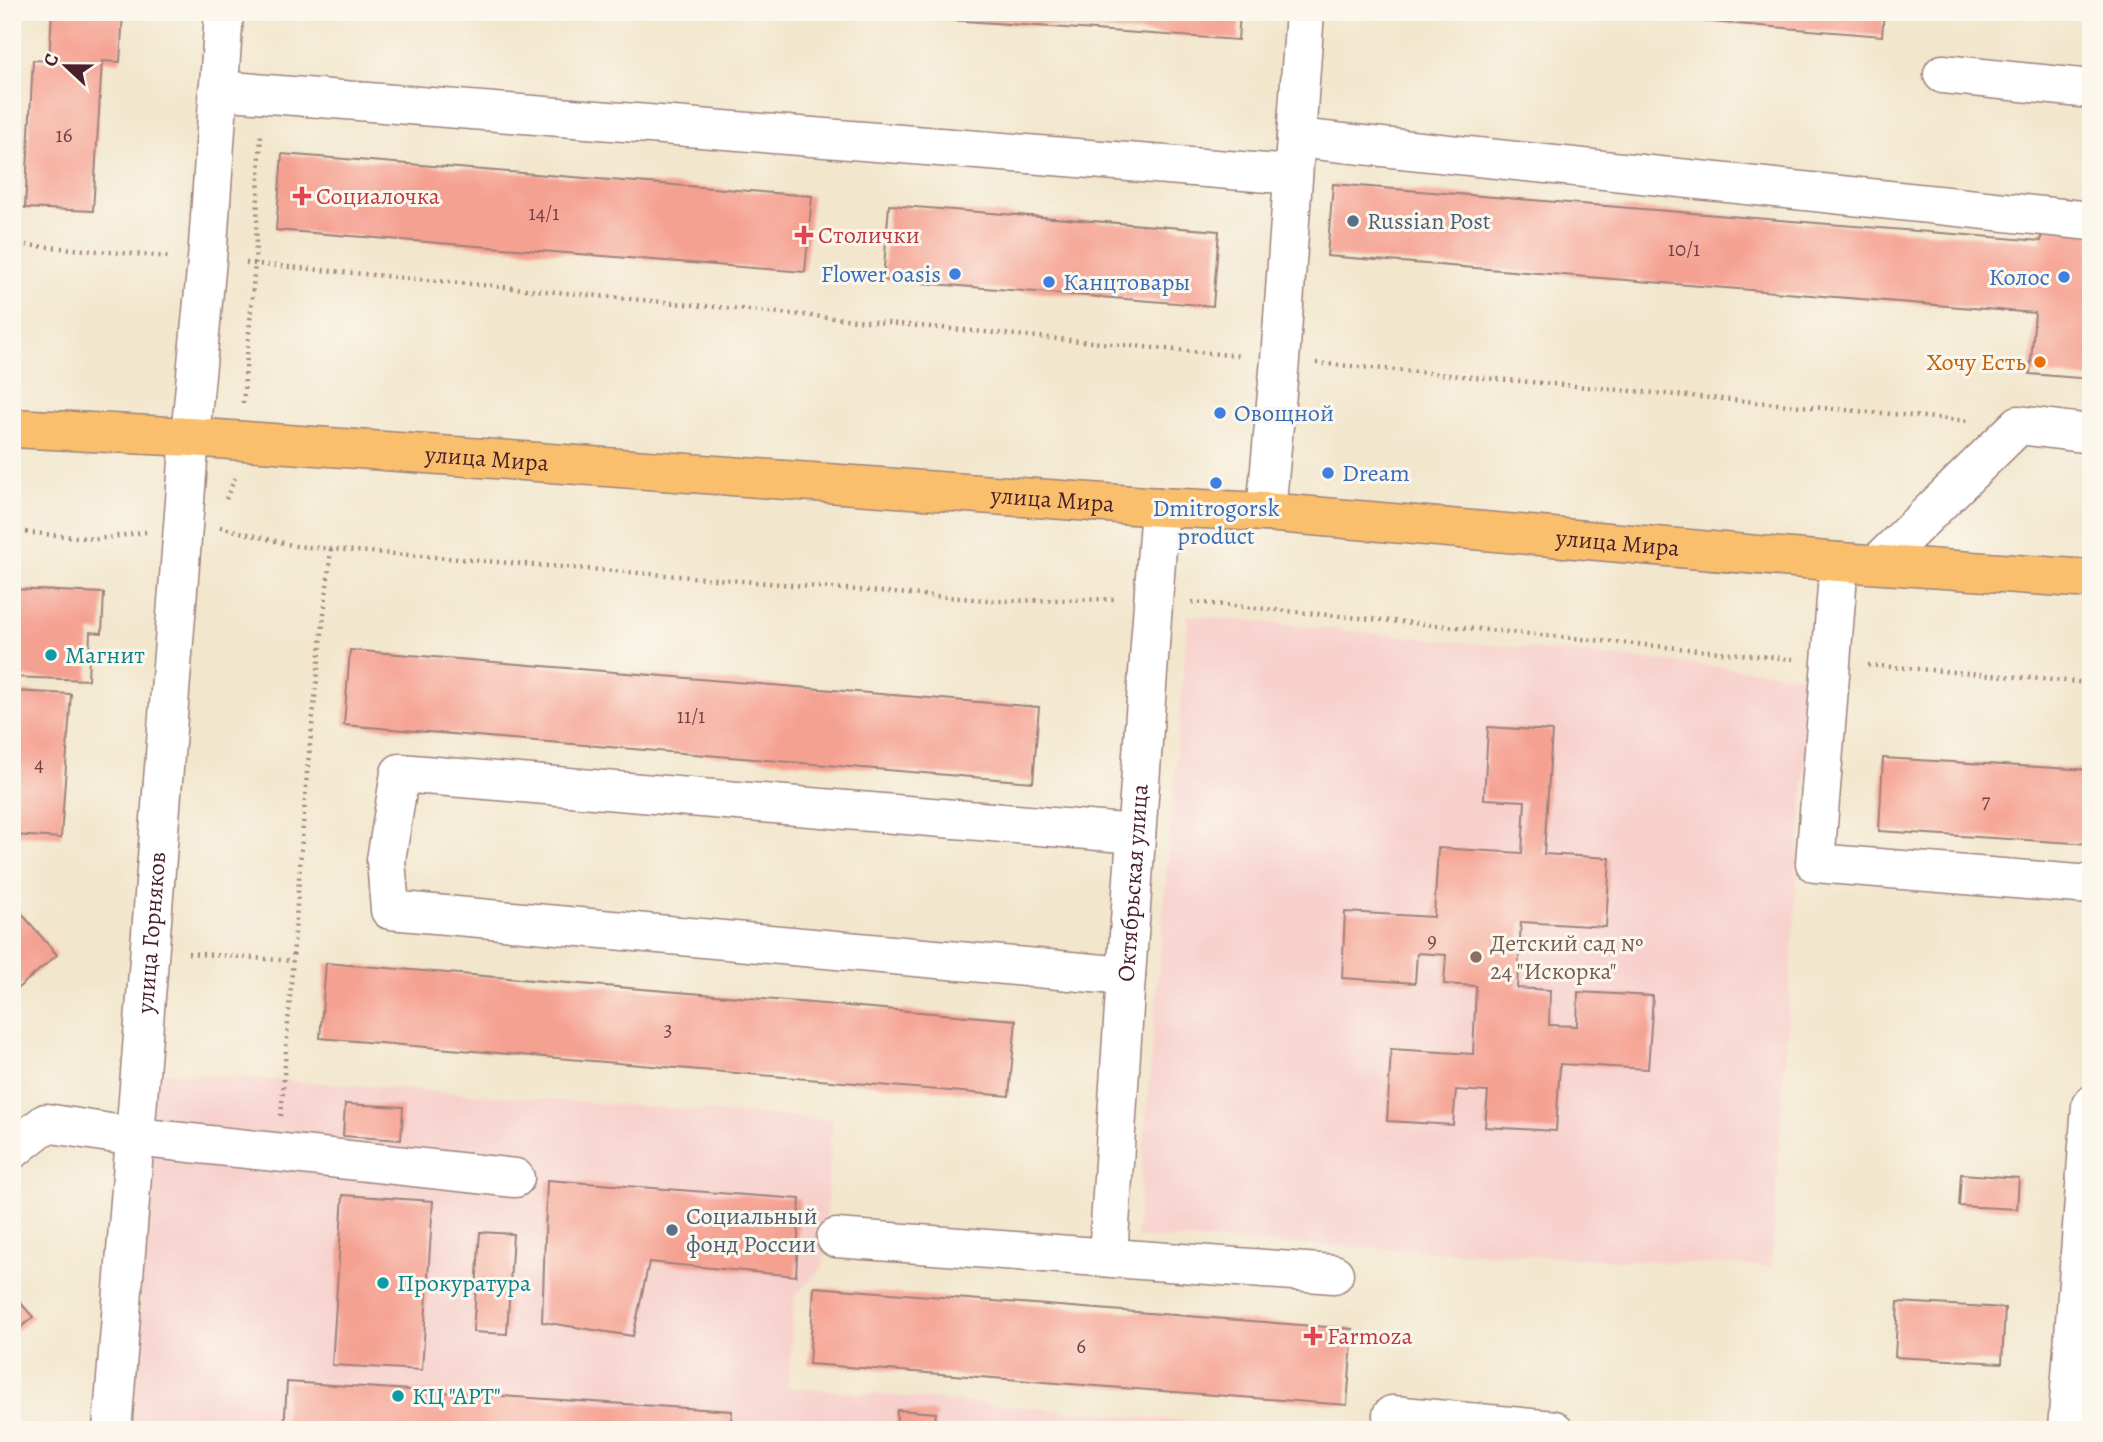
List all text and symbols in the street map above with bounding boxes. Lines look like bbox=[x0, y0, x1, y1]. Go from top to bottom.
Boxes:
north arrow bbox=[32, 32, 102, 102]
text: С bbox=[37, 50, 65, 70]
house number: 16 bbox=[56, 121, 73, 149]
place label: Социалочка bbox=[316, 180, 440, 212]
marker: Социалочка bbox=[294, 188, 310, 204]
house number: 14/1 bbox=[529, 199, 559, 227]
place label: Russian Post bbox=[1367, 205, 1491, 237]
marker: Russian Post bbox=[1345, 213, 1361, 229]
place label: Столички bbox=[818, 219, 920, 251]
marker: Столички bbox=[796, 227, 812, 243]
house number: 10/1 bbox=[1668, 235, 1700, 263]
place label: Flower oasis bbox=[821, 258, 941, 290]
place label: Колос bbox=[1989, 261, 2050, 293]
marker: Flower oasis bbox=[947, 266, 963, 282]
place label: Канцтовары bbox=[1063, 266, 1190, 298]
marker: Колос bbox=[2056, 269, 2072, 285]
marker: Канцтовары bbox=[1041, 274, 1057, 290]
place label: Хочу Есть bbox=[1927, 346, 2026, 378]
marker: Хочу Есть bbox=[2032, 354, 2048, 370]
place label: Овощной bbox=[1234, 397, 1334, 429]
marker: Овощной bbox=[1212, 405, 1228, 421]
street label: улица Мира bbox=[423, 438, 550, 479]
place label: Dream bbox=[1342, 457, 1410, 489]
marker: Dream bbox=[1320, 465, 1336, 481]
marker: Dmitrogorsk product bbox=[1208, 475, 1224, 491]
street label: улица Мира bbox=[989, 479, 1116, 520]
place label: Dmitrogorsk product bbox=[1152, 492, 1280, 552]
street label: улица Мира bbox=[1554, 521, 1681, 564]
place label: Магнит bbox=[65, 639, 145, 671]
marker: Магнит bbox=[43, 647, 59, 663]
house number: 11/1 bbox=[677, 702, 705, 730]
house number: 4 bbox=[34, 750, 44, 778]
street label: Октябрьская улица bbox=[1110, 783, 1156, 983]
house number: 7 bbox=[1982, 787, 1991, 815]
street label: улица Горняков bbox=[129, 850, 173, 1016]
house number: 9 bbox=[1427, 926, 1437, 954]
place label: Детский сад № 24 "Искорка" bbox=[1490, 927, 1643, 987]
marker: Детский сад № 24 "Искорка" bbox=[1468, 949, 1484, 965]
house number: 3 bbox=[664, 1015, 672, 1043]
place label: Социальный фонд России bbox=[686, 1200, 818, 1260]
marker: Социальный фонд России bbox=[664, 1222, 680, 1238]
place label: Прокуратура bbox=[397, 1267, 531, 1299]
marker: Прокуратура bbox=[375, 1275, 391, 1291]
place label: Farmoza bbox=[1327, 1320, 1414, 1352]
marker: Farmoza bbox=[1305, 1328, 1321, 1344]
house number: 6 bbox=[1076, 1332, 1086, 1360]
place label: КЦ "АРТ" bbox=[412, 1380, 501, 1412]
marker: КЦ "АРТ" bbox=[390, 1388, 406, 1404]

